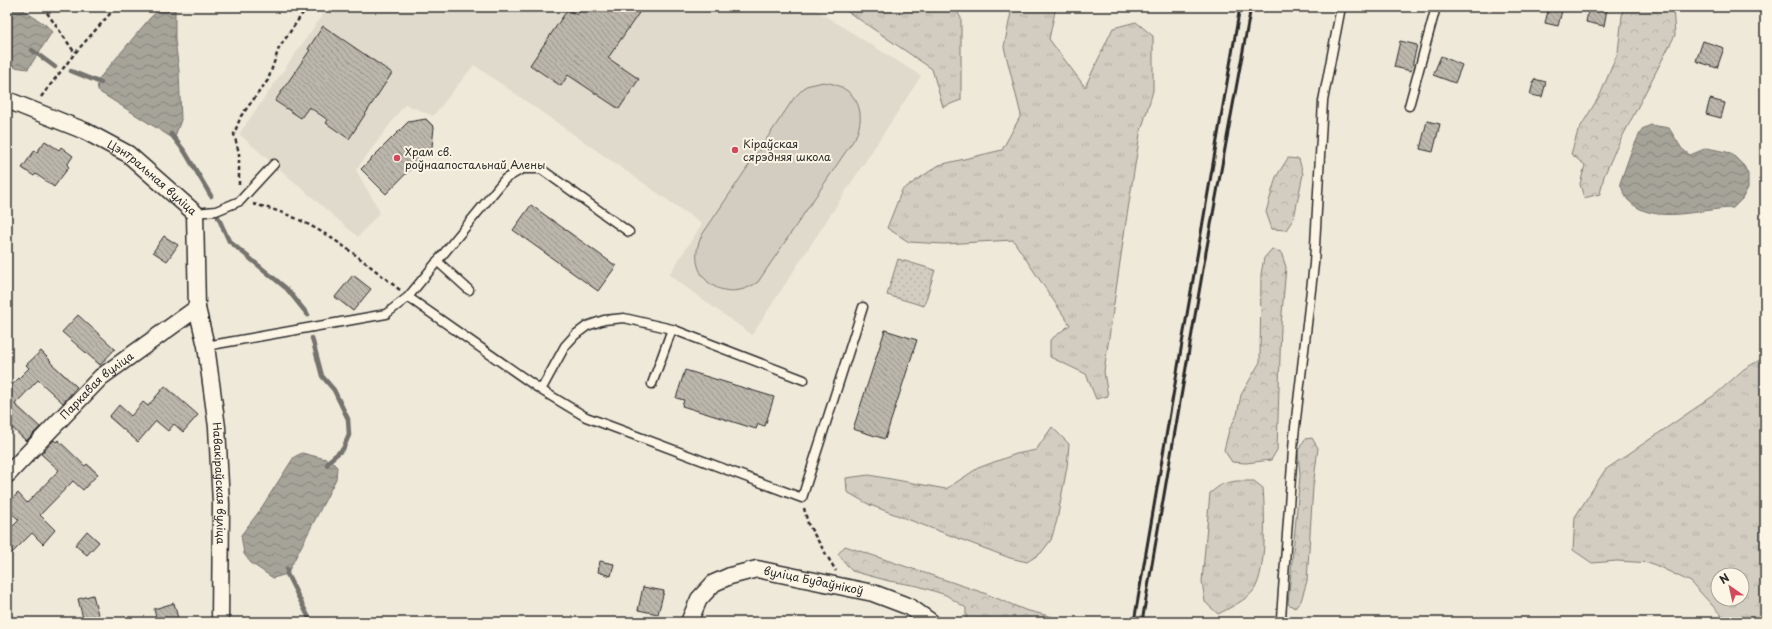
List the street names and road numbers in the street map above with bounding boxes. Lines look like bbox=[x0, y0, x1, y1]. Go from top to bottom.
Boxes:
street label: Цэнтральная вуліца bbox=[104, 135, 201, 219]
street label: Паркавая вуліца bbox=[56, 347, 137, 423]
street label: Навакіраўская вуліца bbox=[208, 421, 230, 545]
street label: вуліца Будаўнікоў bbox=[762, 562, 865, 599]

